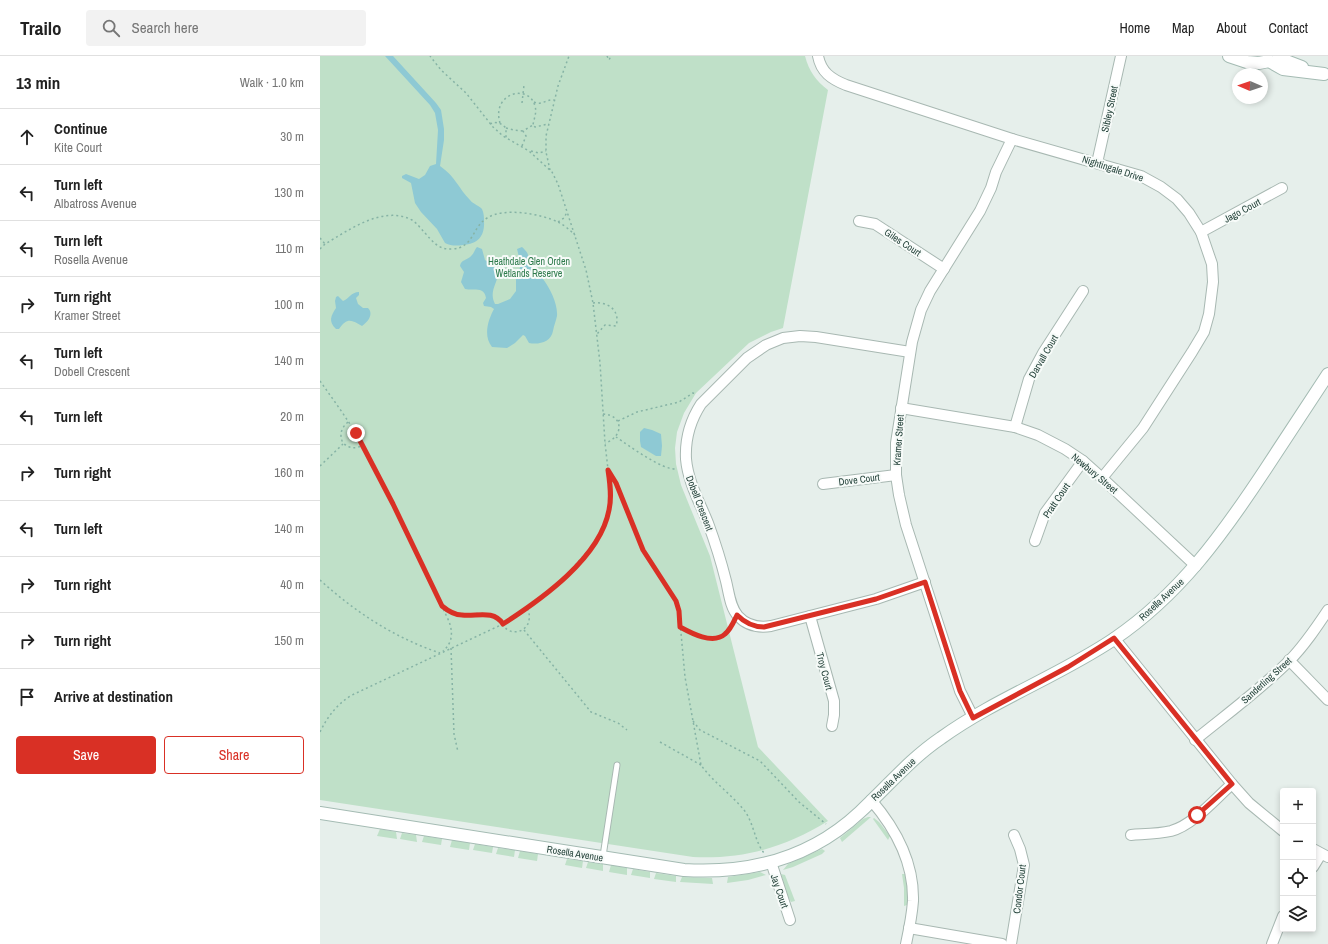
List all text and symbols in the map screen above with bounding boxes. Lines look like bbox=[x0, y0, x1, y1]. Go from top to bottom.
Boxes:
search box bbox=[86, 10, 366, 46]
text: Trailo bbox=[20, 15, 62, 41]
icon: search bbox=[100, 17, 122, 39]
text: Search here bbox=[132, 17, 199, 38]
text: Home bbox=[1119, 19, 1150, 37]
text: Map bbox=[1172, 19, 1194, 37]
text: About bbox=[1216, 19, 1246, 37]
text: Contact bbox=[1268, 19, 1308, 37]
north arrow bbox=[1232, 68, 1268, 104]
text: 13 min bbox=[16, 71, 60, 94]
text: Walk · 1.0 km bbox=[240, 74, 304, 91]
street label: Sibley Street bbox=[1098, 84, 1121, 133]
text: Continue bbox=[54, 118, 107, 139]
icon: ahead bbox=[16, 126, 38, 148]
text: 30 m bbox=[280, 128, 304, 145]
text: Kite Court bbox=[54, 139, 102, 156]
street label: Nightingale Drive bbox=[1080, 152, 1146, 185]
text: Turn left bbox=[54, 174, 102, 195]
icon: left bbox=[16, 182, 38, 204]
text: 130 m bbox=[274, 184, 304, 201]
text: Albatross Avenue bbox=[54, 195, 137, 212]
street label: Jago Court bbox=[1221, 195, 1264, 226]
street label: Giles Court bbox=[882, 226, 924, 260]
text: Turn left bbox=[54, 230, 102, 251]
icon: left bbox=[16, 238, 38, 260]
text: 110 m bbox=[275, 240, 304, 257]
text: Rosella Avenue bbox=[54, 251, 128, 268]
park label: Heathdale Glen Orden Wetlands Reserve bbox=[488, 255, 570, 280]
text: Turn right bbox=[54, 286, 111, 307]
icon: right bbox=[16, 294, 38, 316]
text: 100 m bbox=[274, 296, 304, 313]
text: Kramer Street bbox=[54, 307, 120, 324]
street label: Darvall Court bbox=[1026, 332, 1061, 380]
text: Turn left bbox=[54, 342, 102, 363]
icon: left bbox=[16, 350, 38, 372]
text: 140 m bbox=[274, 352, 304, 369]
text: Dobell Crescent bbox=[54, 363, 130, 380]
icon: left bbox=[16, 406, 38, 428]
text: Turn left bbox=[54, 406, 102, 427]
text: 20 m bbox=[280, 408, 304, 425]
street label: Kramer Street bbox=[890, 413, 907, 466]
route end bbox=[347, 424, 365, 442]
street label: Newbury Street bbox=[1069, 450, 1121, 497]
icon: right bbox=[16, 462, 38, 484]
text: Turn right bbox=[54, 462, 111, 483]
text: 160 m bbox=[274, 464, 304, 481]
street label: Dove Court bbox=[838, 470, 881, 488]
street label: Dobell Crescent bbox=[683, 474, 716, 533]
street label: Pratt Court bbox=[1040, 480, 1073, 520]
icon: left bbox=[16, 518, 38, 540]
text: Turn left bbox=[54, 518, 102, 539]
text: 140 m bbox=[274, 520, 304, 537]
icon: right bbox=[16, 574, 38, 596]
text: Turn right bbox=[54, 574, 111, 595]
street label: Rosella Avenue bbox=[1136, 575, 1187, 624]
text: 40 m bbox=[280, 576, 304, 593]
icon: right bbox=[16, 630, 38, 652]
text: Turn right bbox=[54, 630, 111, 651]
text: 150 m bbox=[274, 632, 304, 649]
street label: Troy Court bbox=[813, 651, 836, 692]
street label: Sanderling Street bbox=[1238, 654, 1295, 707]
icon: arrive bbox=[16, 686, 38, 708]
text: Arrive at destination bbox=[54, 686, 173, 707]
button: Save bbox=[16, 736, 156, 774]
button: Share bbox=[164, 736, 304, 774]
street label: Rosella Avenue bbox=[868, 755, 919, 804]
map controls bbox=[1280, 788, 1316, 932]
button: + bbox=[1280, 788, 1316, 824]
route start bbox=[1188, 806, 1206, 824]
button: − bbox=[1280, 824, 1316, 860]
street label: Rosella Avenue bbox=[546, 843, 604, 864]
button: locate bbox=[1280, 860, 1316, 896]
street label: Condor Court bbox=[1010, 863, 1029, 914]
street label: Jay Court bbox=[768, 872, 792, 911]
button: layers bbox=[1280, 896, 1316, 932]

